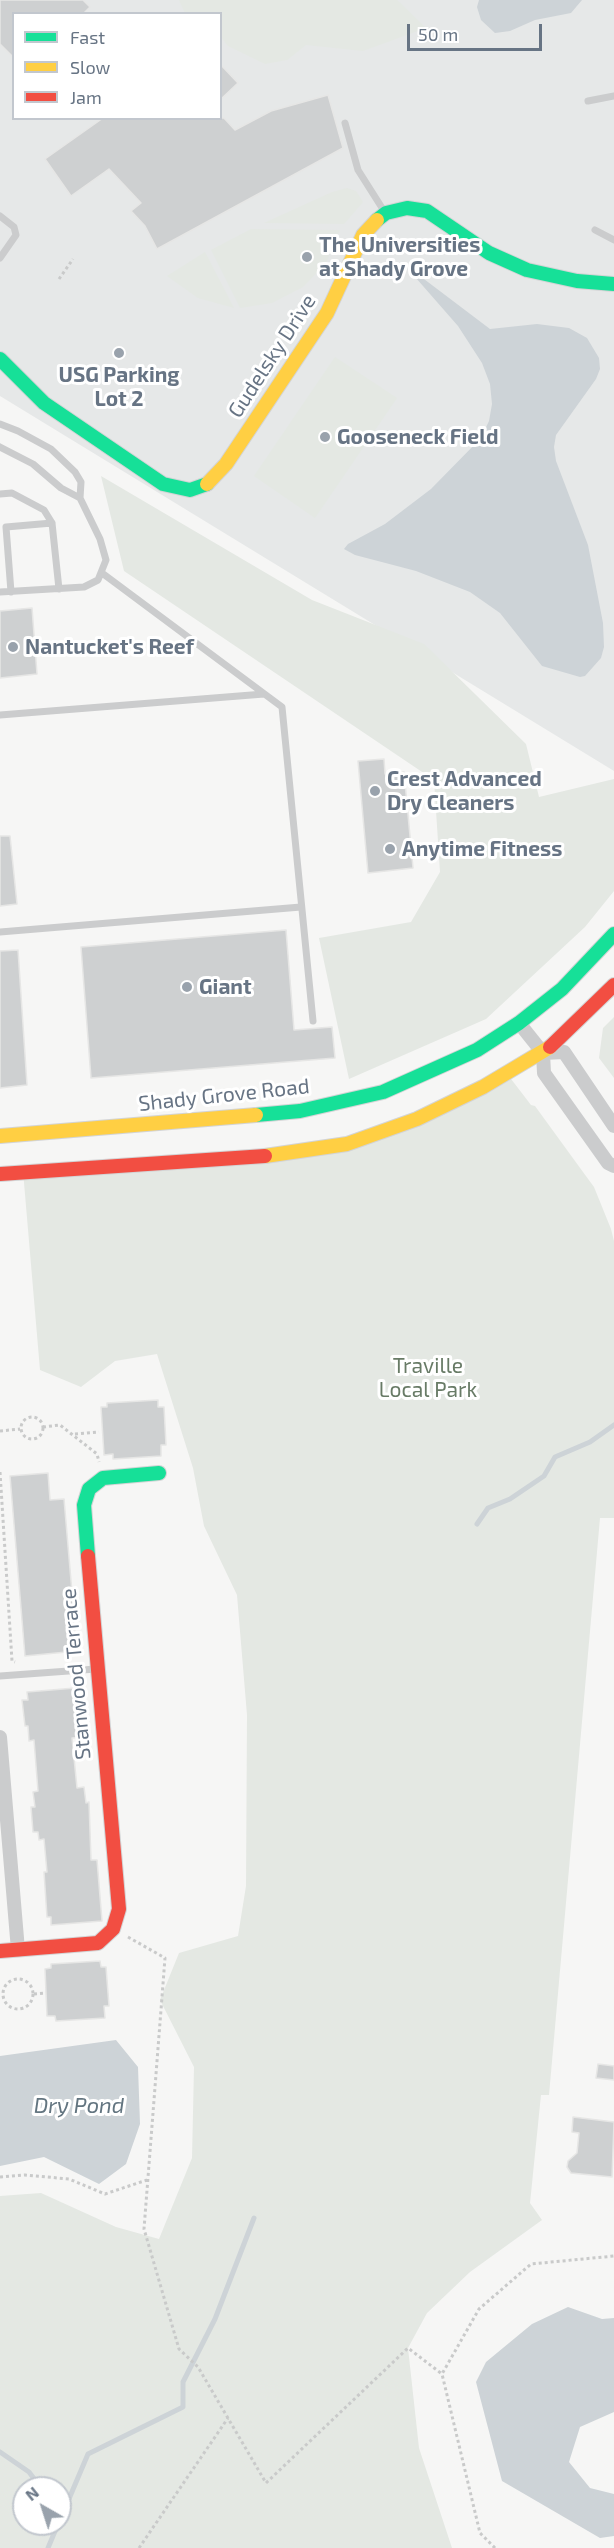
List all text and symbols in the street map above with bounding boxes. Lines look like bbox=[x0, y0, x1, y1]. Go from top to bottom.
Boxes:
legend bbox=[12, 12, 222, 120]
scale bar bbox=[410, 12, 545, 50]
text: 50 m bbox=[418, 23, 458, 45]
text: Fast bbox=[70, 26, 105, 48]
text: Slow bbox=[70, 56, 110, 78]
text: Jam bbox=[70, 86, 102, 108]
place label: The Universities at Shady Grove bbox=[319, 232, 480, 282]
marker: The Universities at Shady Grove bbox=[300, 250, 314, 264]
street label: Gudelsky Drive bbox=[223, 290, 321, 422]
marker: USG Parking Lot 2 bbox=[112, 346, 126, 360]
place label: USG Parking Lot 2 bbox=[58, 362, 180, 412]
place label: Gooseneck Field bbox=[337, 424, 499, 450]
marker: Gooseneck Field bbox=[318, 430, 332, 444]
place label: Nantucket's Reef bbox=[25, 634, 194, 660]
marker: Nantucket's Reef bbox=[6, 640, 20, 654]
place label: Crest Advanced Dry Cleaners bbox=[387, 766, 542, 816]
marker: Crest Advanced Dry Cleaners bbox=[368, 784, 382, 798]
place label: Anytime Fitness bbox=[402, 836, 562, 862]
marker: Anytime Fitness bbox=[383, 842, 397, 856]
place label: Giant bbox=[199, 974, 252, 1000]
marker: Giant bbox=[180, 980, 194, 994]
street label: Shady Grove Road bbox=[137, 1073, 311, 1117]
park label: Traville Local Park bbox=[379, 1353, 477, 1403]
street label: Stanwood Terrace bbox=[56, 1587, 96, 1761]
water label: Dry Pond bbox=[34, 2093, 124, 2119]
north arrow bbox=[12, 2476, 72, 2536]
text: N bbox=[21, 2482, 42, 2504]

